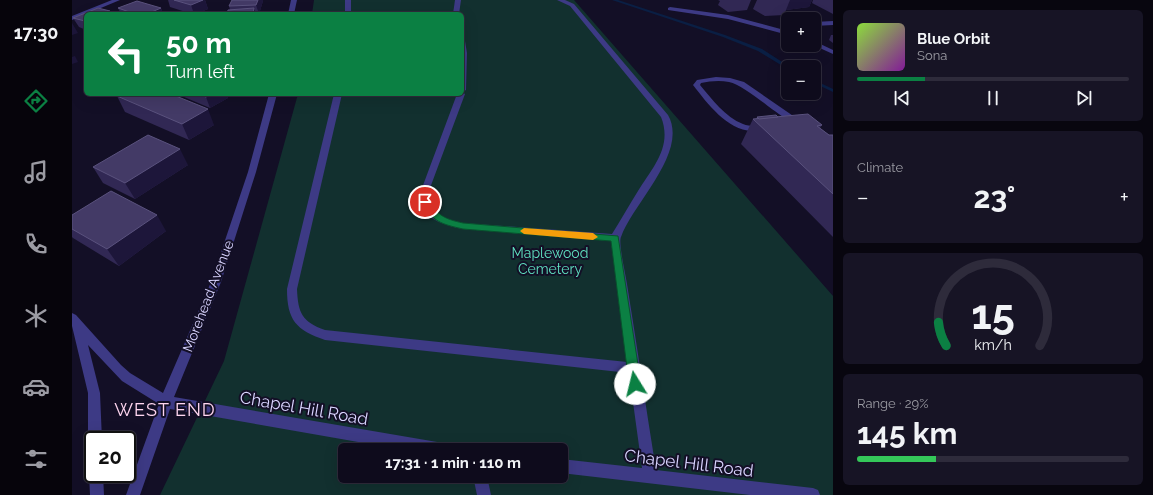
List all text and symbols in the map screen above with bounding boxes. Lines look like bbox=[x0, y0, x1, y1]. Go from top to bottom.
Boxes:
map controls bbox=[781, 12, 821, 100]
button: + bbox=[781, 12, 821, 52]
text: 17:30 bbox=[14, 22, 58, 43]
text: 50 m bbox=[166, 27, 232, 60]
icon: left bbox=[100, 28, 152, 80]
text: Blue Orbit bbox=[917, 30, 990, 48]
text: Sona bbox=[917, 48, 947, 63]
button: − bbox=[781, 60, 821, 100]
text: Turn left bbox=[166, 61, 235, 82]
icon: directions bbox=[22, 87, 50, 115]
icon: previous bbox=[891, 87, 913, 109]
icon: pause bbox=[982, 87, 1004, 109]
icon: next bbox=[1073, 87, 1095, 109]
icon: music bbox=[22, 158, 50, 186]
text: Climate bbox=[857, 160, 903, 175]
text: 23° bbox=[973, 180, 1015, 215]
text: − bbox=[857, 184, 869, 210]
text: + bbox=[1120, 184, 1129, 210]
pin bbox=[408, 185, 442, 219]
icon: arrive bbox=[414, 191, 436, 213]
icon: phone bbox=[22, 230, 50, 258]
street label: Morehead Avenue bbox=[179, 238, 237, 354]
park label: Maplewood Cemetery bbox=[512, 245, 588, 277]
text: 15 bbox=[971, 290, 1015, 339]
icon: climate bbox=[22, 302, 50, 330]
text: km/h bbox=[974, 337, 1012, 353]
position arrow bbox=[614, 363, 656, 405]
icon: car bbox=[22, 373, 50, 401]
street label: Chapel Hill Road bbox=[238, 387, 370, 429]
text: Range · 29% bbox=[857, 396, 928, 411]
district label: WEST END bbox=[114, 399, 216, 420]
text: 145 km bbox=[857, 416, 957, 451]
speed limit sign: 20 bbox=[84, 431, 136, 483]
icon: filters bbox=[22, 445, 50, 473]
street label: Chapel Hill Road bbox=[623, 445, 755, 481]
text: 17:31 · 1 min · 110 m bbox=[385, 454, 521, 472]

